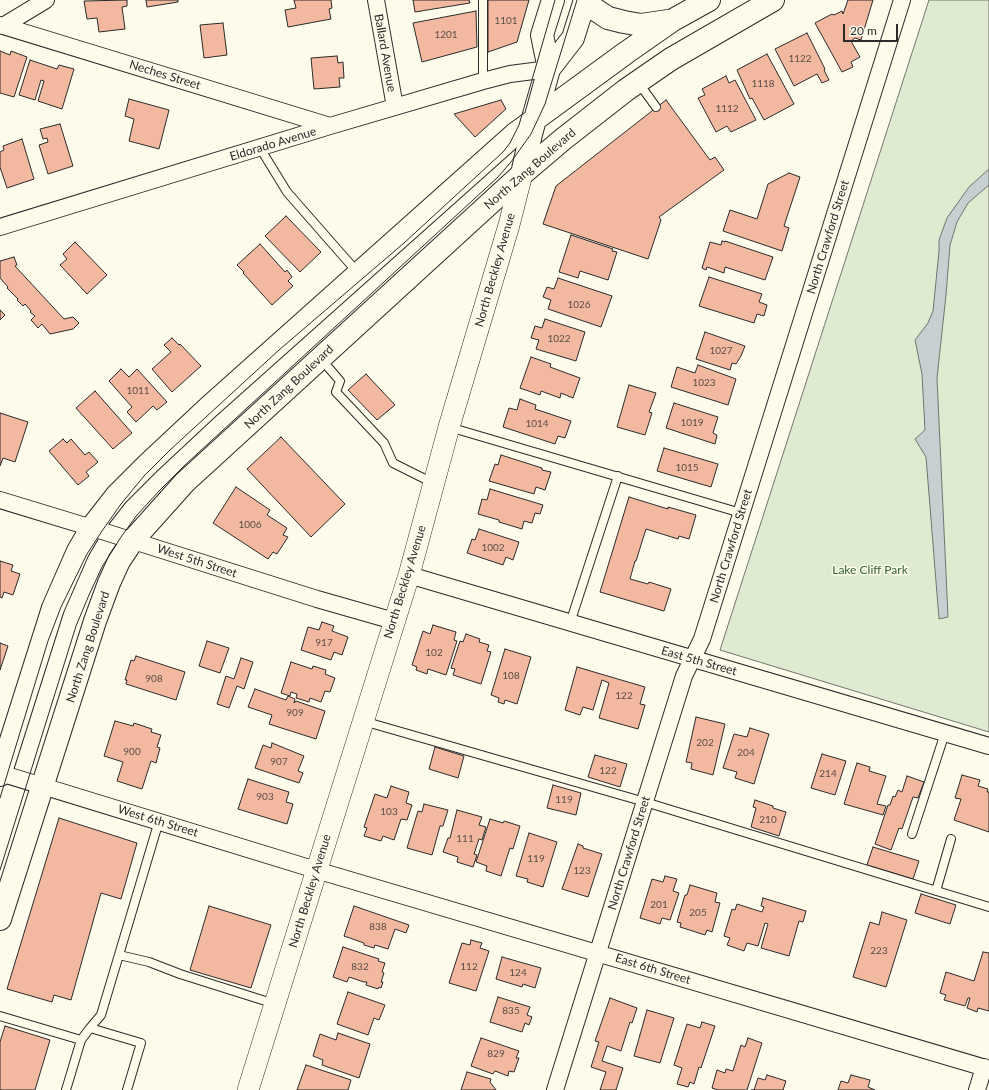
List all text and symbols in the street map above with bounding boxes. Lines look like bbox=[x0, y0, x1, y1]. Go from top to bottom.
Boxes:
street label: Ballard Avenue bbox=[371, 13, 399, 93]
house number: 1101 bbox=[494, 15, 518, 27]
scale bar bbox=[845, 16, 900, 42]
text: 20 m bbox=[850, 23, 877, 38]
house number: 1201 bbox=[434, 29, 458, 41]
house number: 1122 bbox=[788, 53, 812, 65]
street label: Neches Street bbox=[128, 57, 202, 93]
house number: 1118 bbox=[751, 78, 775, 90]
house number: 1112 bbox=[715, 103, 739, 115]
street label: Eldorado Avenue bbox=[228, 124, 318, 164]
street label: North Zang Boulevard bbox=[481, 125, 579, 213]
street label: North Crawford Street bbox=[804, 178, 852, 296]
street label: North Beckley Avenue bbox=[472, 211, 518, 329]
house number: 1026 bbox=[567, 299, 591, 311]
house number: 1022 bbox=[547, 333, 571, 345]
street label: North Zang Boulevard bbox=[242, 342, 336, 432]
house number: 1027 bbox=[709, 345, 733, 357]
house number: 1023 bbox=[692, 377, 716, 389]
house number: 1011 bbox=[126, 385, 150, 397]
house number: 1019 bbox=[680, 417, 704, 429]
house number: 1014 bbox=[525, 418, 549, 430]
house number: 1015 bbox=[675, 462, 699, 474]
street label: North Crawford Street bbox=[707, 487, 755, 605]
house number: 1006 bbox=[238, 519, 262, 531]
street label: North Beckley Avenue bbox=[381, 523, 429, 641]
street label: West 5th Street bbox=[155, 541, 239, 581]
house number: 1002 bbox=[481, 542, 505, 554]
park label: Lake Cliff Park bbox=[832, 563, 908, 577]
street label: North Zang Boulevard bbox=[63, 589, 113, 705]
house number: 917 bbox=[315, 637, 333, 649]
street label: East 5th Street bbox=[660, 643, 738, 679]
house number: 102 bbox=[425, 647, 443, 659]
house number: 108 bbox=[502, 670, 520, 682]
house number: 908 bbox=[145, 673, 163, 685]
house number: 122 bbox=[615, 690, 633, 702]
house number: 909 bbox=[286, 707, 304, 719]
house number: 202 bbox=[696, 737, 714, 749]
house number: 900 bbox=[123, 746, 141, 758]
house number: 204 bbox=[737, 747, 755, 759]
house number: 907 bbox=[270, 756, 288, 768]
house number: 122 bbox=[599, 765, 617, 777]
house number: 214 bbox=[819, 768, 837, 780]
house number: 903 bbox=[256, 791, 274, 803]
house number: 119 bbox=[555, 794, 573, 806]
street label: North Crawford Street bbox=[605, 794, 653, 912]
street label: West 6th Street bbox=[116, 802, 200, 840]
house number: 103 bbox=[380, 806, 398, 818]
house number: 210 bbox=[759, 814, 777, 826]
street label: North Beckley Avenue bbox=[286, 832, 334, 950]
house number: 111 bbox=[456, 833, 474, 845]
house number: 119 bbox=[527, 853, 545, 865]
house number: 123 bbox=[573, 865, 591, 877]
house number: 201 bbox=[650, 899, 668, 911]
house number: 205 bbox=[689, 907, 707, 919]
house number: 838 bbox=[369, 921, 387, 933]
house number: 223 bbox=[870, 945, 888, 957]
street label: East 6th Street bbox=[614, 951, 692, 987]
house number: 832 bbox=[351, 961, 369, 973]
house number: 112 bbox=[460, 961, 478, 973]
house number: 124 bbox=[509, 967, 527, 979]
house number: 835 bbox=[502, 1005, 520, 1017]
house number: 829 bbox=[487, 1048, 505, 1060]

